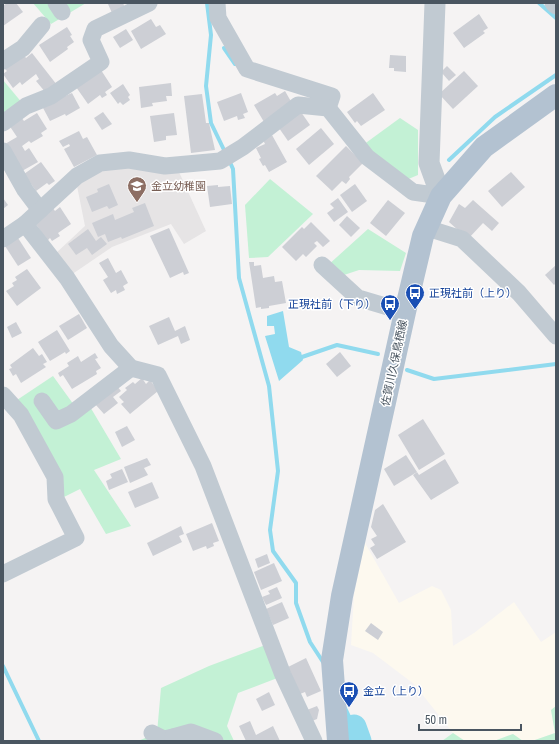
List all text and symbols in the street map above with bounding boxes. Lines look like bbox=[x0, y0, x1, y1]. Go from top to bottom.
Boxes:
school or university icon: 金立幼稚園 bbox=[126, 175, 148, 203]
place label: 金立幼稚園 bbox=[151, 179, 206, 193]
bus stop icon: 正現社前（上り） bbox=[404, 282, 426, 310]
place label: 正現社前（上り） bbox=[429, 286, 517, 300]
bus stop icon: 正現社前（下り） bbox=[379, 293, 401, 321]
place label: 正現社前（下り） bbox=[288, 297, 376, 311]
street label: 佐賀川久保鳥栖線 bbox=[378, 319, 410, 407]
bus stop icon: 金立（上り） bbox=[338, 680, 360, 708]
place label: 金立（上り） bbox=[363, 684, 429, 698]
scale bar bbox=[419, 706, 521, 732]
text: 50 m bbox=[425, 712, 447, 728]

